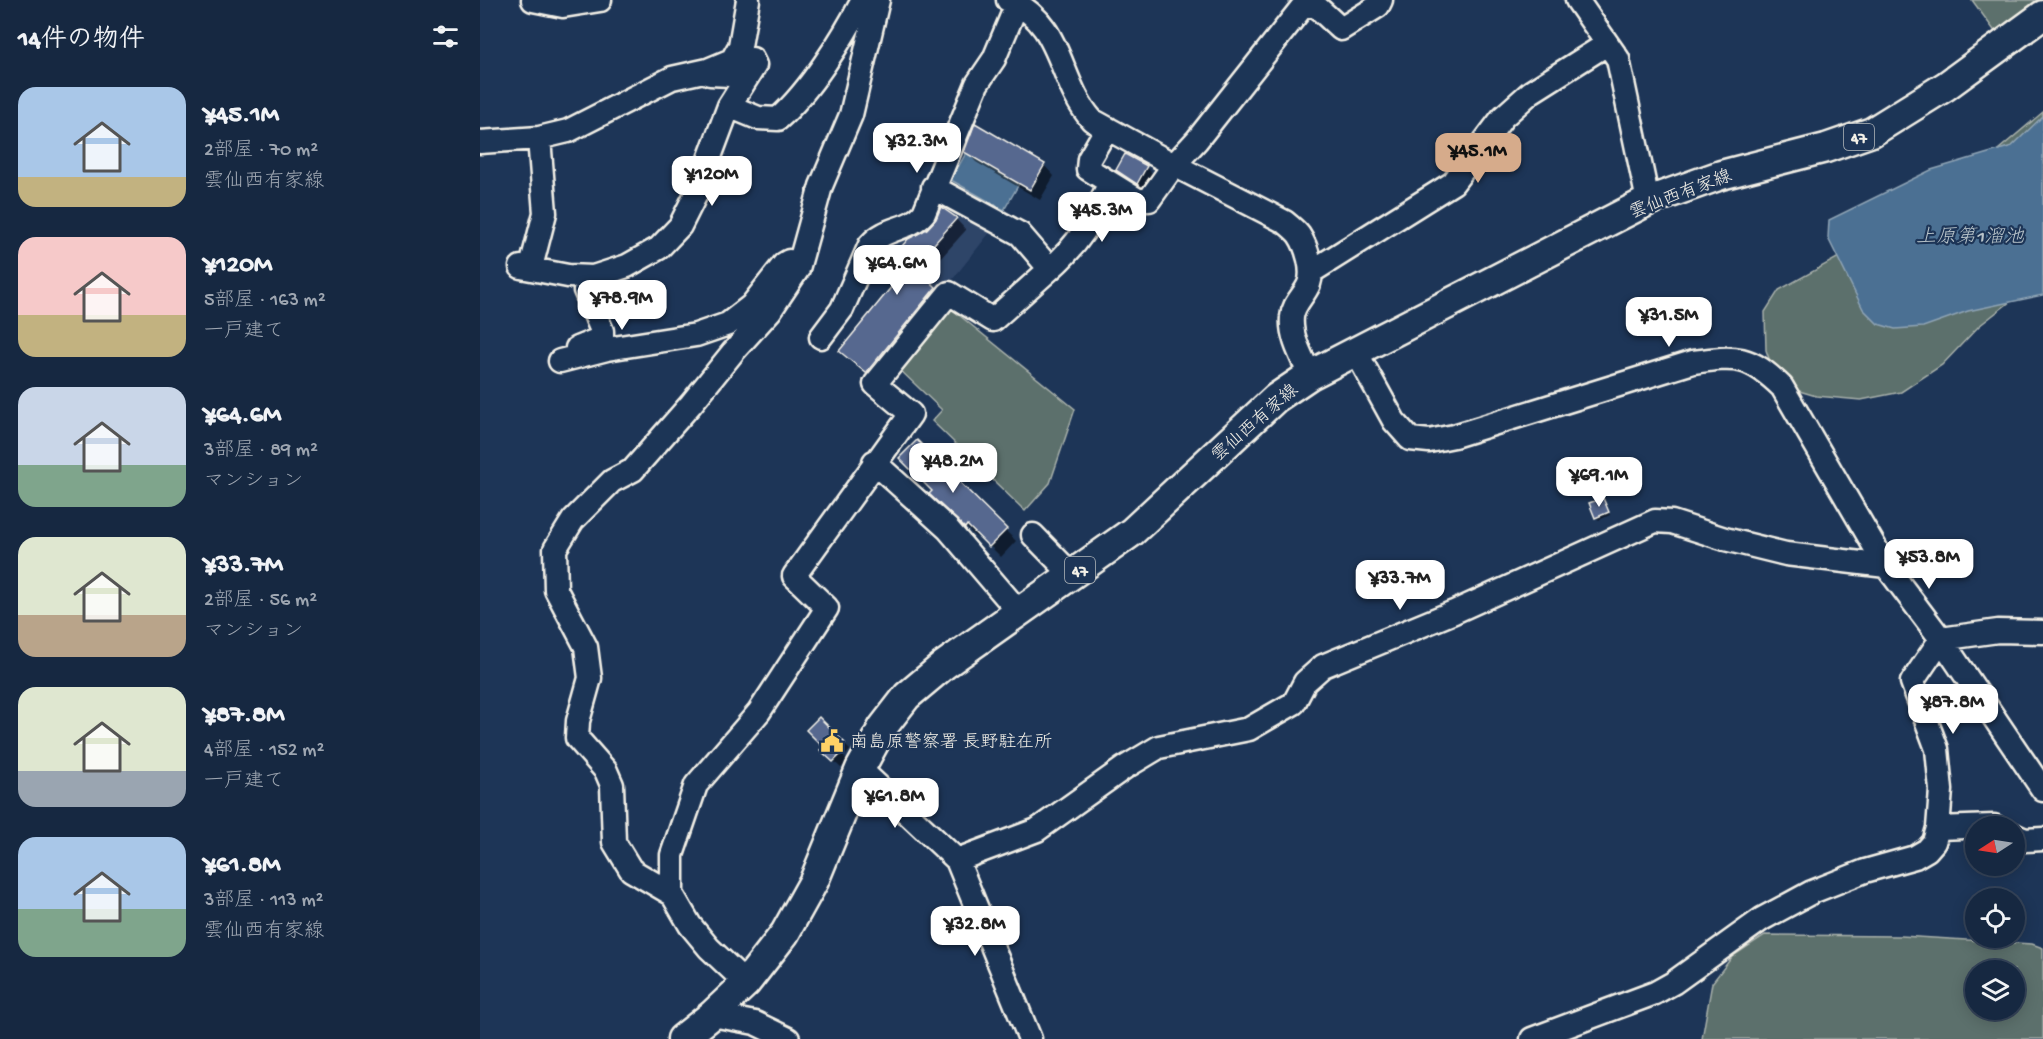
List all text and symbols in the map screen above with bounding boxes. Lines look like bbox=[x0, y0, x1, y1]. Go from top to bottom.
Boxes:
icon: filters bbox=[429, 20, 462, 53]
text: 14件の物件 bbox=[18, 26, 145, 57]
text: ¥45.1M bbox=[204, 101, 279, 132]
icon: home bbox=[66, 111, 138, 183]
pin: ¥32.3M bbox=[868, 123, 966, 174]
road number: 47 bbox=[1844, 124, 1874, 150]
text: ¥32.3M bbox=[887, 131, 947, 154]
pin: ¥45.1M bbox=[1429, 133, 1527, 184]
text: 2部屋 · 70 m² bbox=[204, 140, 318, 163]
text: ¥45.1M bbox=[1449, 141, 1507, 164]
pin: ¥120M bbox=[670, 156, 754, 207]
text: ¥120M bbox=[686, 164, 738, 187]
street label: 雲仙西有家線 bbox=[1626, 165, 1735, 224]
text: 雲仙西有家線 bbox=[204, 171, 324, 194]
pin: ¥45.3M bbox=[1053, 192, 1151, 243]
text: ¥45.3M bbox=[1072, 200, 1132, 223]
water label: 上原第1溜池 bbox=[1916, 225, 2025, 250]
pin: ¥64.6M bbox=[848, 245, 946, 296]
text: ¥120M bbox=[204, 251, 272, 282]
text: ¥64.6M bbox=[867, 253, 927, 276]
icon: home bbox=[66, 261, 138, 333]
pin: ¥78.9M bbox=[573, 280, 671, 331]
text: ¥78.9M bbox=[592, 288, 652, 311]
text: 5部屋 · 163 m² bbox=[204, 290, 326, 313]
pin: ¥31.5M bbox=[1620, 297, 1718, 348]
text: ¥31.5M bbox=[1640, 305, 1698, 328]
text: 一戸建て bbox=[204, 321, 284, 344]
street label: 雲仙西有家線 bbox=[1207, 380, 1303, 467]
text: ¥64.6M bbox=[204, 401, 281, 432]
icon: home bbox=[66, 411, 138, 483]
text: 3部屋 · 89 m² bbox=[204, 440, 318, 463]
pin: ¥48.2M bbox=[904, 443, 1002, 494]
text: ¥48.2M bbox=[923, 451, 983, 474]
pin: ¥69.1M bbox=[1550, 457, 1648, 508]
text: ¥69.1M bbox=[1570, 465, 1628, 488]
text: マンション bbox=[204, 471, 303, 494]
pin: ¥53.8M bbox=[1880, 539, 1978, 590]
text: ¥53.8M bbox=[1898, 547, 1960, 570]
text: ¥33.7M bbox=[204, 551, 283, 582]
road number: 47 bbox=[1065, 557, 1095, 583]
pin: ¥33.7M bbox=[1351, 560, 1449, 611]
icon: home bbox=[66, 561, 138, 633]
text: ¥33.7M bbox=[1370, 568, 1430, 591]
text: 2部屋 · 56 m² bbox=[204, 590, 317, 613]
text: マンション bbox=[204, 621, 303, 644]
pin: ¥87.8M bbox=[1904, 684, 2002, 735]
text: ¥87.8M bbox=[1922, 692, 1984, 715]
text: ¥87.8M bbox=[204, 701, 284, 732]
icon: home bbox=[66, 711, 138, 783]
public building icon: 南島原警察署 長野駐在所 bbox=[819, 728, 845, 754]
place label: 南島原警察署 長野駐在所 bbox=[850, 732, 1052, 754]
text: 4部屋 · 152 m² bbox=[204, 740, 324, 763]
text: 一戸建て bbox=[204, 771, 284, 794]
pin: ¥61.8M bbox=[846, 778, 944, 829]
text: ¥61.8M bbox=[866, 786, 924, 809]
north arrow bbox=[1965, 816, 2025, 876]
map controls bbox=[1965, 816, 2025, 1020]
text: ¥61.8M bbox=[204, 851, 280, 882]
icon: home bbox=[66, 861, 138, 933]
button: locate bbox=[1965, 888, 2025, 948]
text: 3部屋 · 113 m² bbox=[204, 890, 324, 913]
pin: ¥32.8M bbox=[926, 906, 1024, 957]
text: ¥32.8M bbox=[945, 914, 1005, 937]
text: 雲仙西有家線 bbox=[204, 921, 324, 944]
button: layers bbox=[1965, 960, 2025, 1020]

